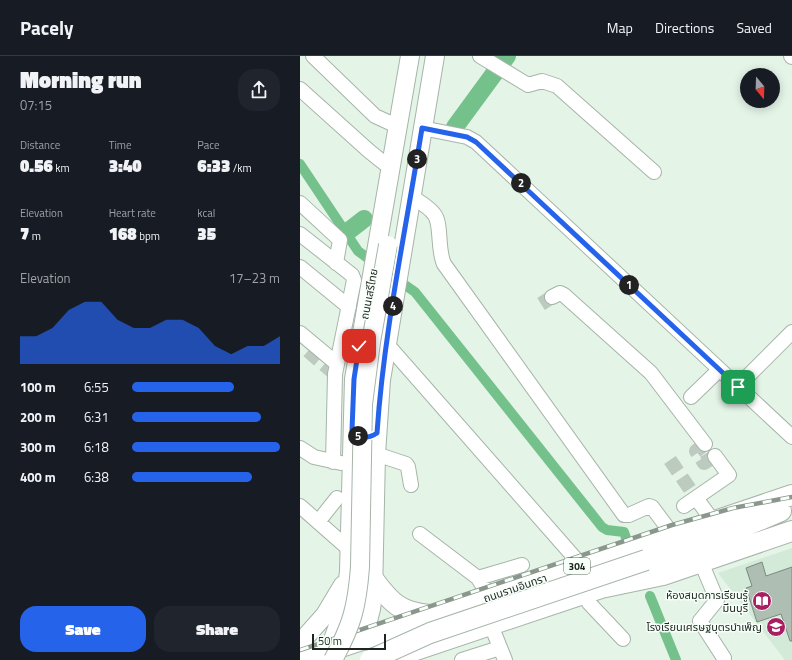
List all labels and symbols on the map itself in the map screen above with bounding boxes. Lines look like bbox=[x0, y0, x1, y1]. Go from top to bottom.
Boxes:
north arrow bbox=[740, 68, 780, 108]
pin: 3 bbox=[407, 149, 427, 169]
pin: 2 bbox=[511, 173, 531, 193]
street label: ถนนเสรีไทย bbox=[356, 267, 382, 321]
pin: 1 bbox=[619, 275, 639, 295]
pin: 4 bbox=[383, 296, 403, 316]
pin bbox=[342, 329, 376, 363]
pin bbox=[721, 370, 755, 404]
pin: 5 bbox=[348, 426, 368, 446]
road number: 304 bbox=[564, 558, 590, 574]
street label: ถนนรามอินทรา bbox=[481, 570, 549, 606]
place label: ห้องสมุดการเรียนรู้ มีนบุรี bbox=[666, 587, 749, 616]
library icon: ห้องสมุดการเรียนรู้ มีนบุรี bbox=[751, 590, 773, 612]
school or university icon: โรงเรียนเศรษฐบุตรบำเพ็ญ bbox=[765, 616, 787, 638]
place label: โรงเรียนเศรษฐบุตรบำเพ็ญ bbox=[646, 619, 762, 635]
scale bar bbox=[312, 632, 386, 651]

